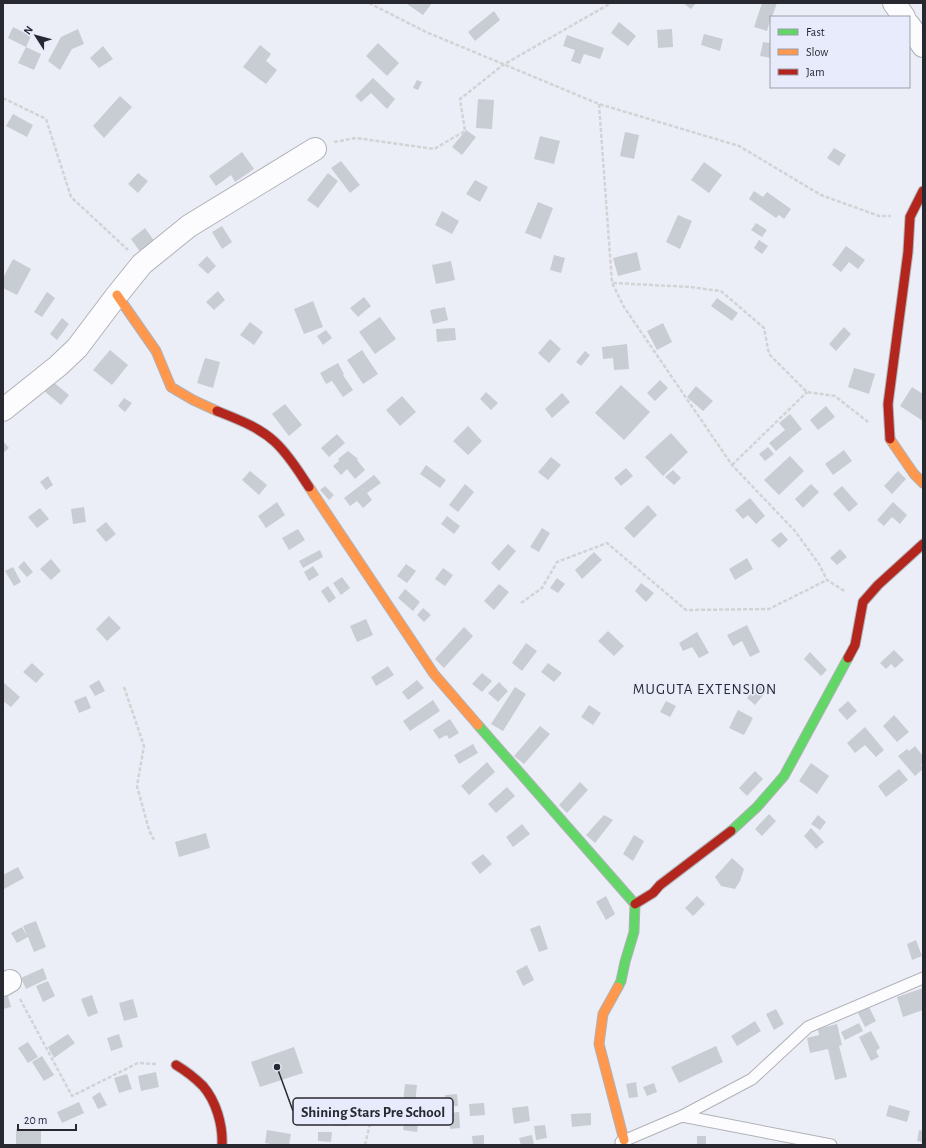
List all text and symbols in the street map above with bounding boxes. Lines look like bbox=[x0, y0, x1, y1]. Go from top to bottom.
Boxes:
north arrow bbox=[16, 16, 56, 56]
legend bbox=[770, 16, 910, 88]
text: N bbox=[22, 24, 35, 37]
text: Fast bbox=[806, 26, 825, 38]
text: Slow bbox=[806, 46, 828, 58]
text: Jam bbox=[806, 66, 825, 78]
district label: MUGUTA EXTENSION bbox=[633, 682, 777, 697]
callout: Shining Stars Pre School bbox=[293, 1098, 453, 1125]
text: Shining Stars Pre School bbox=[301, 1105, 445, 1120]
scale bar bbox=[18, 1106, 76, 1132]
text: 20 m bbox=[24, 1114, 47, 1126]

